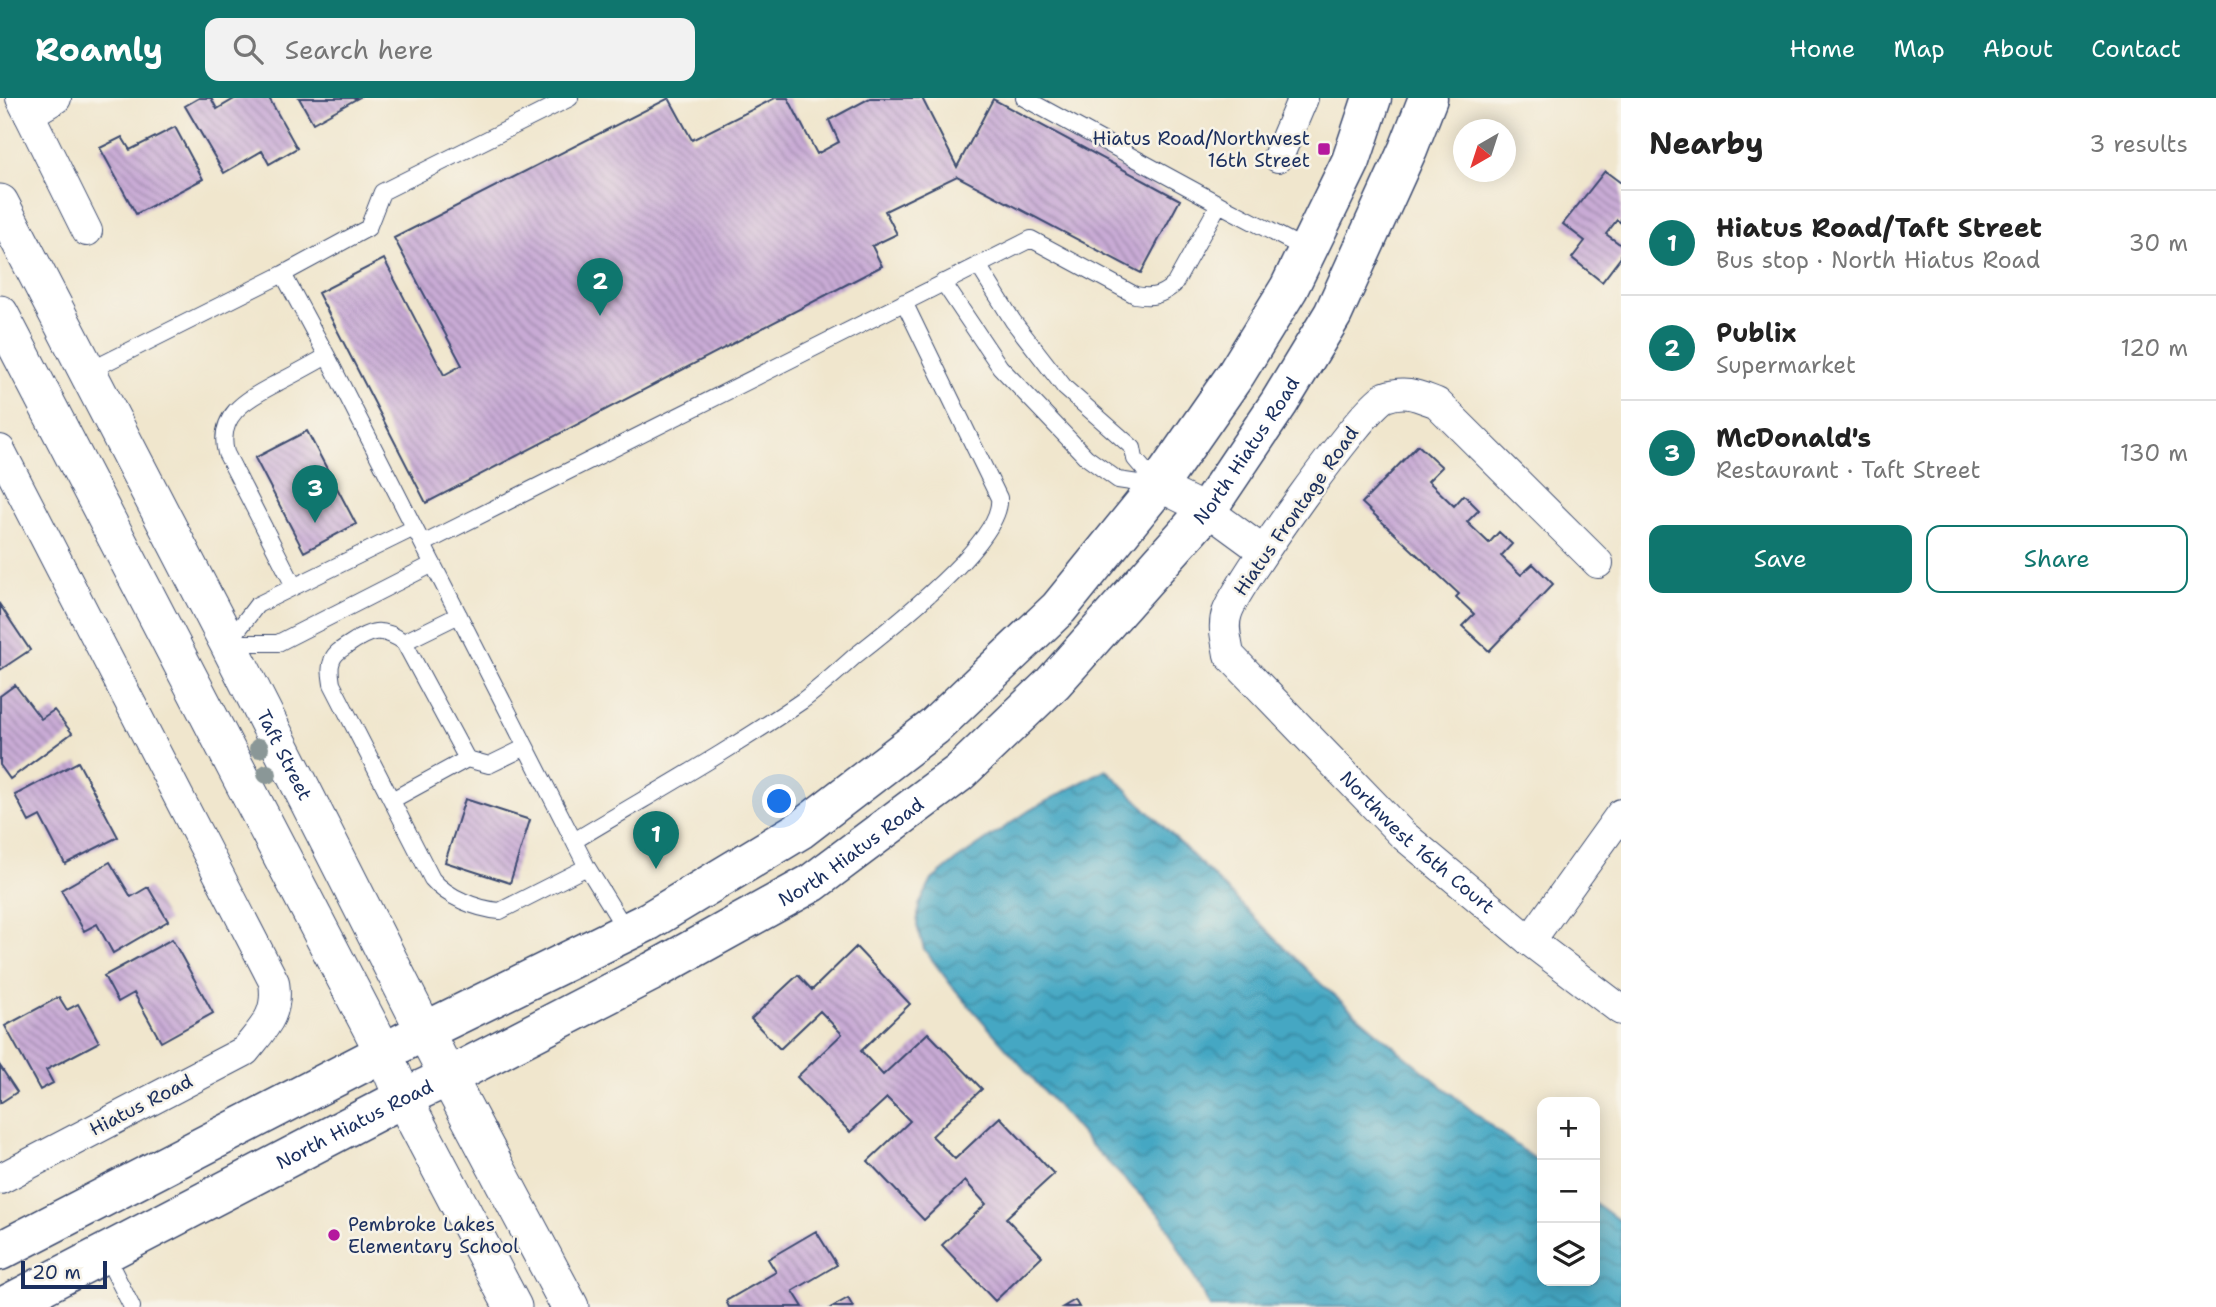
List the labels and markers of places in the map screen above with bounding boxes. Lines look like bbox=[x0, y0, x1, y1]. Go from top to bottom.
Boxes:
place label: Hiatus Road/Northwest 16th Street bbox=[1093, 126, 1310, 173]
marker: Hiatus Road/Northwest 16th Street bbox=[1316, 141, 1332, 157]
pin: 2 bbox=[577, 258, 623, 316]
pin: 3 bbox=[292, 465, 338, 523]
pin: 1 bbox=[633, 811, 679, 869]
place label: Pembroke Lakes Elementary School bbox=[348, 1212, 519, 1259]
marker: Pembroke Lakes Elementary School bbox=[326, 1227, 342, 1243]

